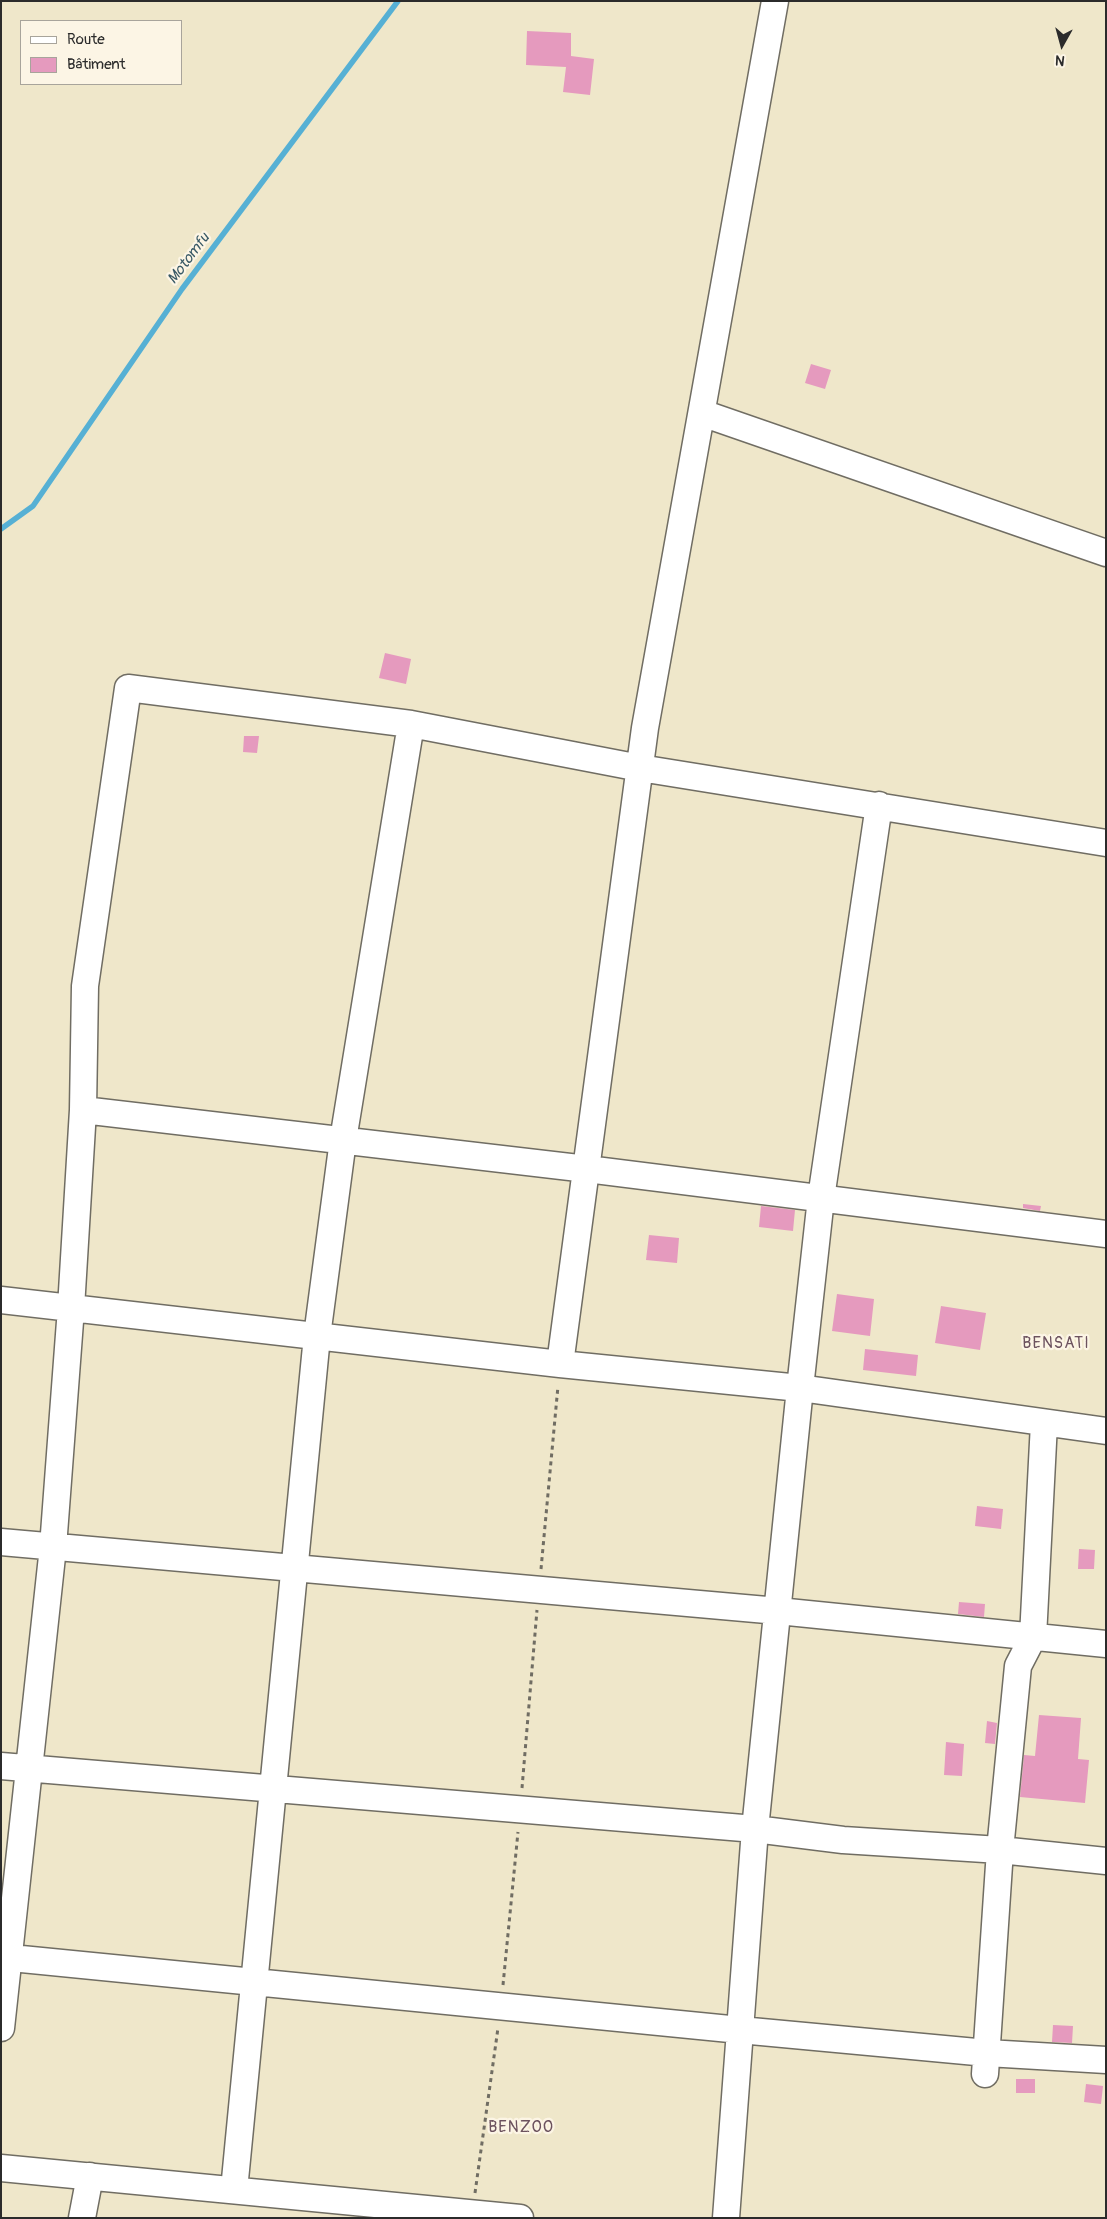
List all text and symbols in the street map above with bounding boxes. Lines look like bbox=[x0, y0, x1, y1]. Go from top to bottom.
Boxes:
legend bbox=[20, 20, 182, 85]
north arrow bbox=[1037, 20, 1087, 70]
text: Route bbox=[67, 30, 105, 49]
text: N bbox=[1054, 51, 1066, 69]
text: Bâtiment bbox=[67, 55, 126, 74]
water label: Motomfu bbox=[164, 230, 214, 288]
district label: BENSATI bbox=[1021, 1334, 1091, 1354]
district label: BENZOO bbox=[487, 2118, 555, 2138]

